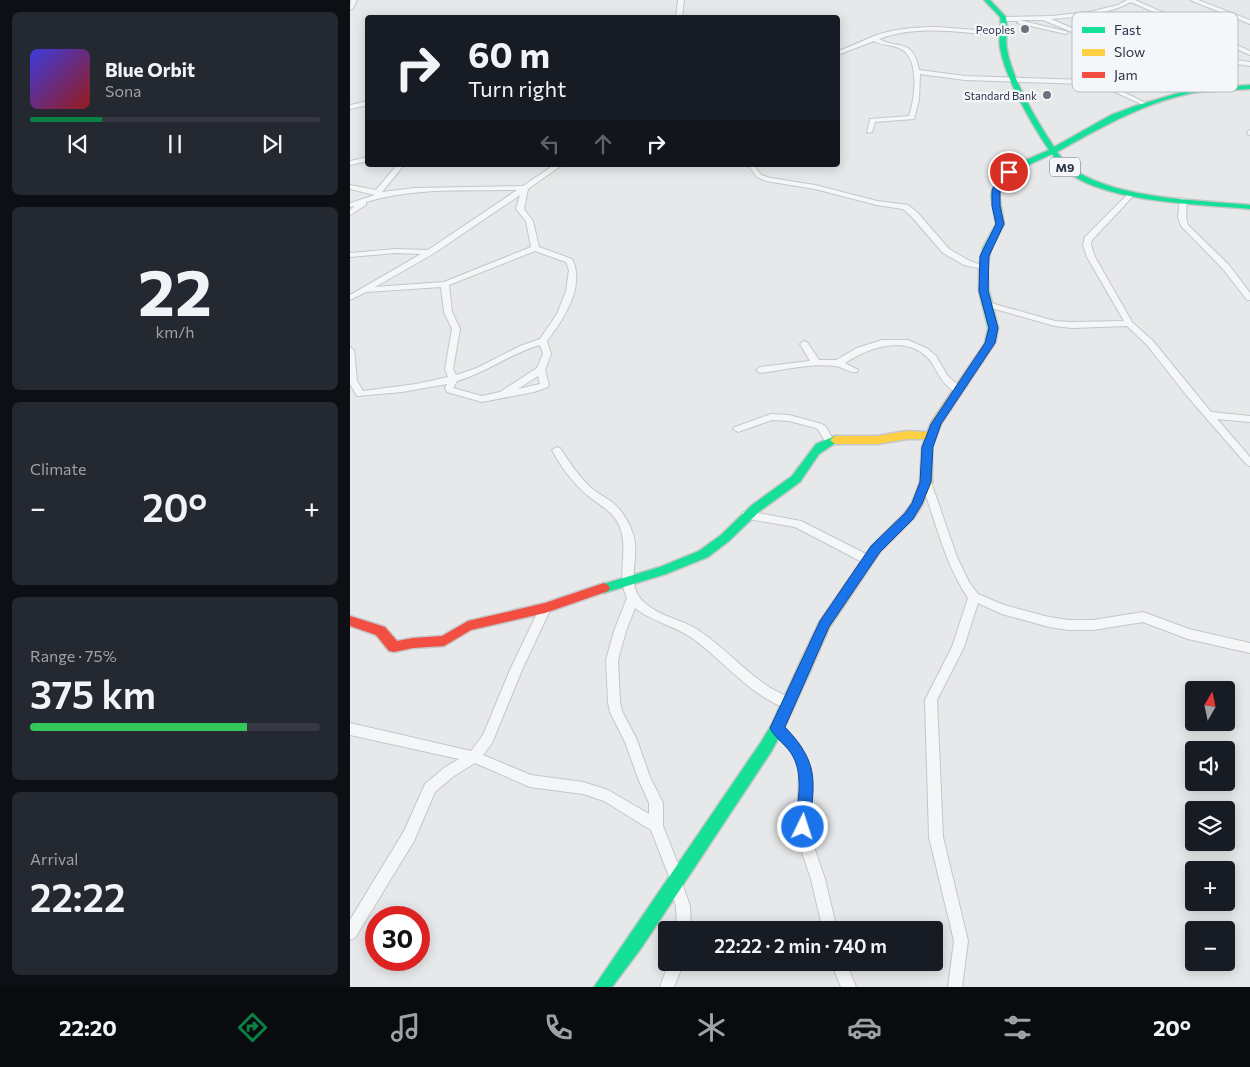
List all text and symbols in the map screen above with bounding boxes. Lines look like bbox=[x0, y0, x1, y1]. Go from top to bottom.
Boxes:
legend bbox=[1072, 12, 1238, 92]
text: Fast bbox=[1114, 21, 1141, 38]
place label: Peoples bbox=[976, 23, 1015, 36]
marker: Peoples bbox=[1019, 23, 1031, 35]
text: 60 m bbox=[468, 32, 550, 75]
icon: right bbox=[385, 35, 450, 100]
text: Slow bbox=[1114, 43, 1145, 60]
text: Blue Orbit bbox=[105, 58, 195, 81]
text: Jam bbox=[1114, 66, 1138, 83]
text: Turn right bbox=[468, 75, 566, 102]
text: Sona bbox=[105, 81, 141, 100]
place label: Standard Bank bbox=[964, 89, 1037, 102]
marker: Standard Bank bbox=[1041, 89, 1053, 101]
icon: previous bbox=[64, 130, 92, 158]
icon: pause bbox=[161, 130, 189, 158]
icon: next bbox=[258, 130, 286, 158]
icon: left bbox=[536, 130, 564, 158]
icon: ahead bbox=[589, 130, 617, 158]
icon: right bbox=[642, 130, 670, 158]
pin bbox=[988, 151, 1030, 193]
icon: arrive bbox=[995, 158, 1023, 186]
road number: M9 bbox=[1050, 158, 1080, 176]
text: 22 bbox=[138, 250, 212, 329]
text: km/h bbox=[156, 322, 194, 341]
text: Climate bbox=[30, 459, 86, 478]
text: 20° bbox=[142, 483, 207, 530]
text: − bbox=[30, 490, 46, 524]
text: + bbox=[304, 490, 320, 524]
text: Range · 75% bbox=[30, 646, 117, 665]
text: 375 km bbox=[30, 670, 156, 717]
north arrow bbox=[1185, 681, 1235, 731]
map controls bbox=[1185, 681, 1235, 971]
button: sound bbox=[1185, 741, 1235, 791]
position arrow bbox=[776, 800, 828, 852]
button: layers bbox=[1185, 801, 1235, 851]
text: Arrival bbox=[30, 849, 78, 868]
button: + bbox=[1185, 861, 1235, 911]
text: 22:22 bbox=[30, 873, 125, 920]
speed limit sign: 30 bbox=[365, 906, 430, 971]
button: − bbox=[1185, 921, 1235, 971]
text: 22:22 · 2 min · 740 m bbox=[714, 934, 887, 957]
icon: directions bbox=[235, 1010, 270, 1045]
icon: music bbox=[388, 1010, 423, 1045]
icon: phone bbox=[541, 1010, 576, 1045]
icon: climate bbox=[694, 1010, 729, 1045]
icon: car bbox=[847, 1010, 882, 1045]
icon: filters bbox=[1000, 1010, 1035, 1045]
text: 22:20 bbox=[59, 1014, 117, 1041]
text: 20° bbox=[1153, 1014, 1191, 1041]

